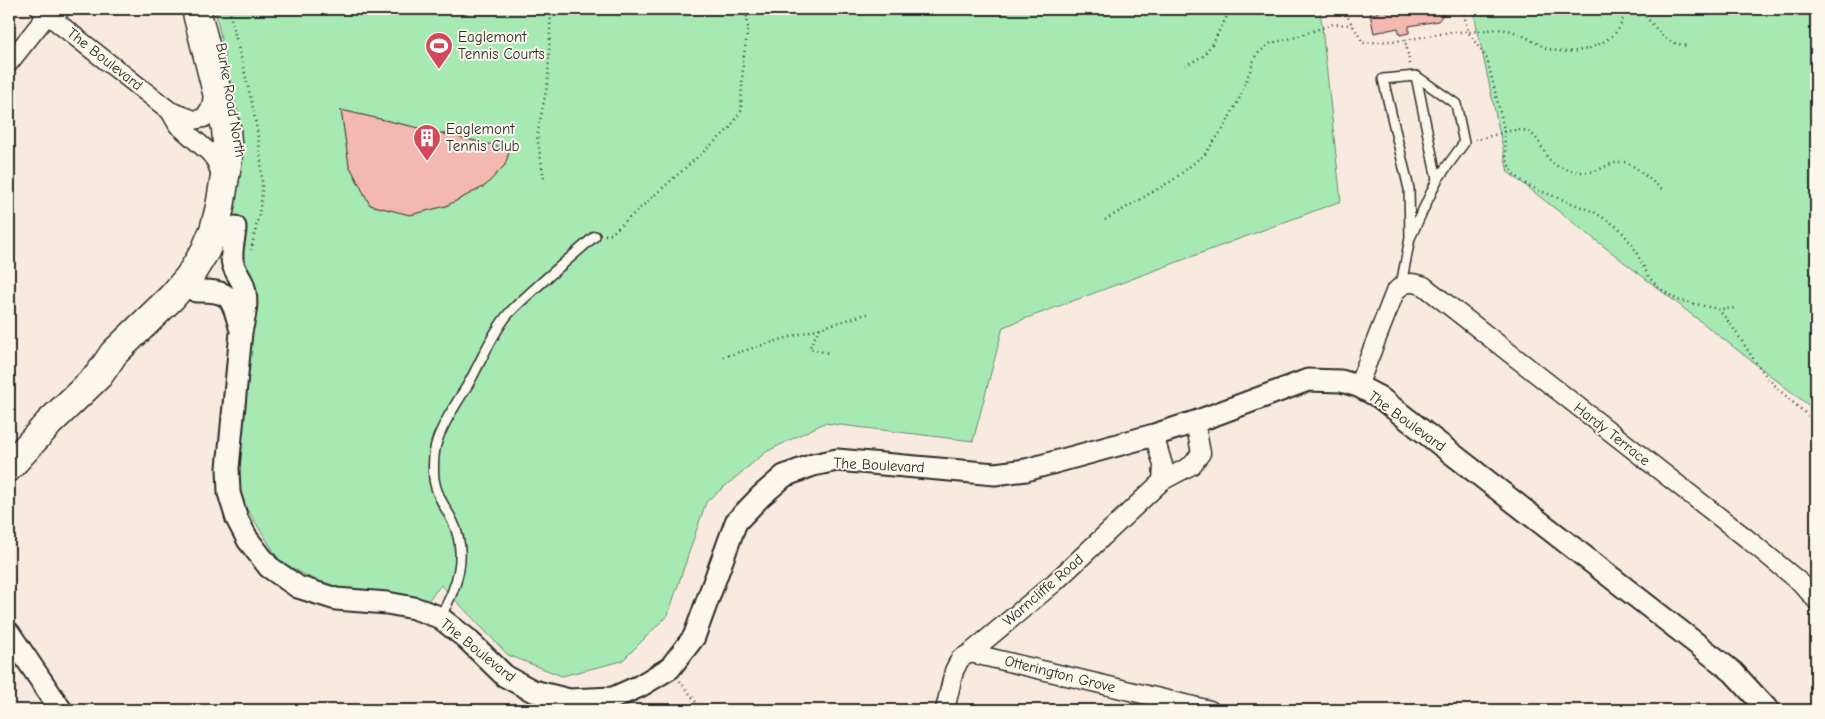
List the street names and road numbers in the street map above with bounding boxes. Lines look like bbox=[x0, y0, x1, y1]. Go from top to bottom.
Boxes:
street label: The Boulevard bbox=[63, 24, 147, 94]
street label: Burke Road North bbox=[212, 41, 250, 159]
street label: The Boulevard bbox=[1365, 387, 1449, 455]
street label: Hardy Terrace bbox=[1570, 399, 1654, 470]
street label: The Boulevard bbox=[833, 454, 925, 476]
street label: Warncliffe Road bbox=[999, 550, 1087, 630]
street label: The Boulevard bbox=[437, 614, 519, 686]
street label: Otterington Grove bbox=[1003, 652, 1118, 697]

